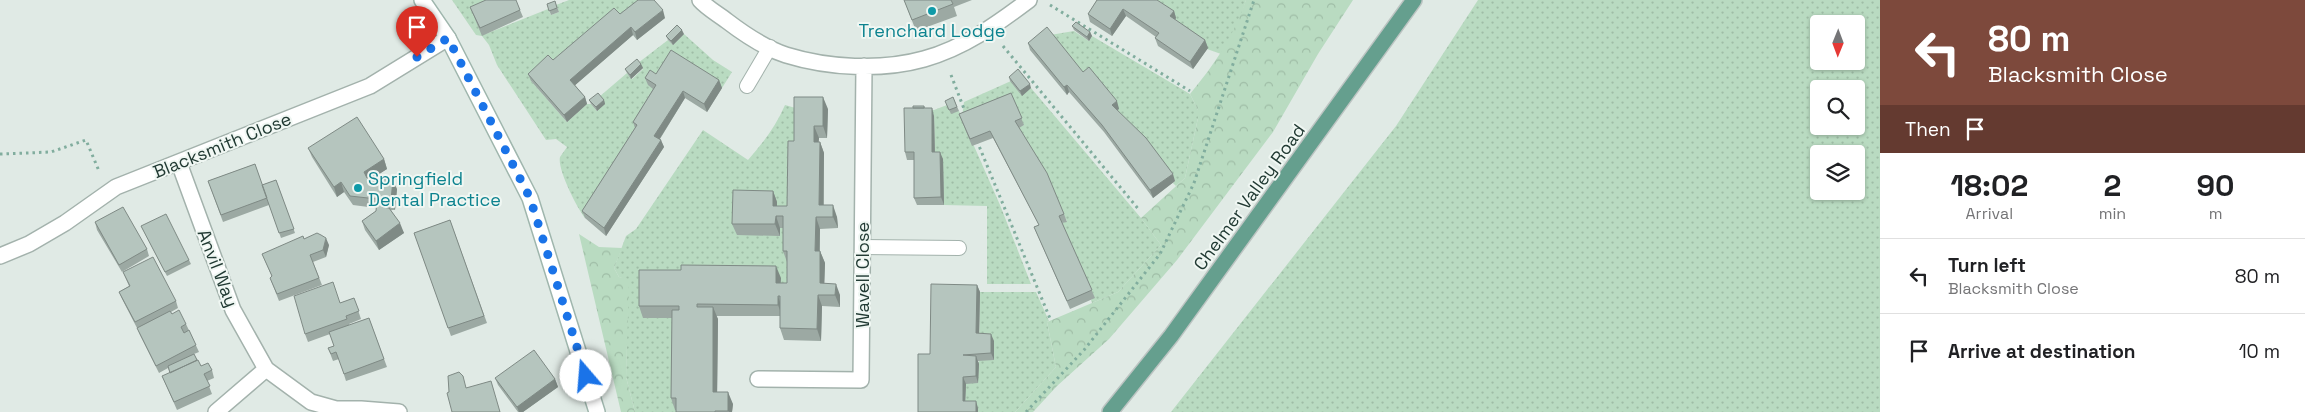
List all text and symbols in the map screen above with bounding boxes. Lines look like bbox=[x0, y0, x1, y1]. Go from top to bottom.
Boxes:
marker: Trenchard Lodge bbox=[926, 5, 938, 17]
pin bbox=[396, 6, 438, 57]
icon: arrive bbox=[403, 13, 431, 41]
north arrow bbox=[1810, 15, 1865, 70]
map controls bbox=[1810, 15, 1865, 200]
text: 80 m bbox=[1988, 17, 2070, 61]
place label: Trenchard Lodge bbox=[859, 19, 1005, 42]
icon: left bbox=[1905, 20, 1970, 85]
text: Blacksmith Close bbox=[1988, 60, 2168, 88]
button: search bbox=[1810, 80, 1865, 135]
street label: Blacksmith Close bbox=[149, 107, 295, 183]
icon: arrive bbox=[1961, 115, 1989, 143]
text: Then bbox=[1905, 117, 1951, 142]
street label: Chelmer Valley Road bbox=[1188, 119, 1310, 275]
button: layers bbox=[1810, 145, 1865, 200]
text: 18:02 bbox=[1950, 166, 2028, 205]
text: 2 bbox=[2103, 166, 2121, 205]
text: 90 bbox=[2197, 166, 2235, 205]
place label: Springfield Dental Practice bbox=[368, 167, 501, 211]
marker: Springfield Dental Practice bbox=[352, 182, 364, 194]
text: Arrival bbox=[1966, 203, 2013, 224]
text: min bbox=[2099, 203, 2126, 224]
text: m bbox=[2209, 203, 2222, 224]
street label: Wavell Close bbox=[851, 222, 874, 328]
street label: Anvil Way bbox=[193, 226, 243, 310]
text: Turn left bbox=[1948, 253, 2026, 278]
icon: left bbox=[1905, 262, 1933, 290]
text: 80 m bbox=[2235, 264, 2280, 289]
text: Blacksmith Close bbox=[1948, 278, 2079, 299]
icon: arrive bbox=[1905, 337, 1933, 365]
text: Arrive at destination bbox=[1948, 339, 2136, 364]
text: 10 m bbox=[2239, 339, 2280, 364]
position arrow bbox=[559, 349, 611, 401]

